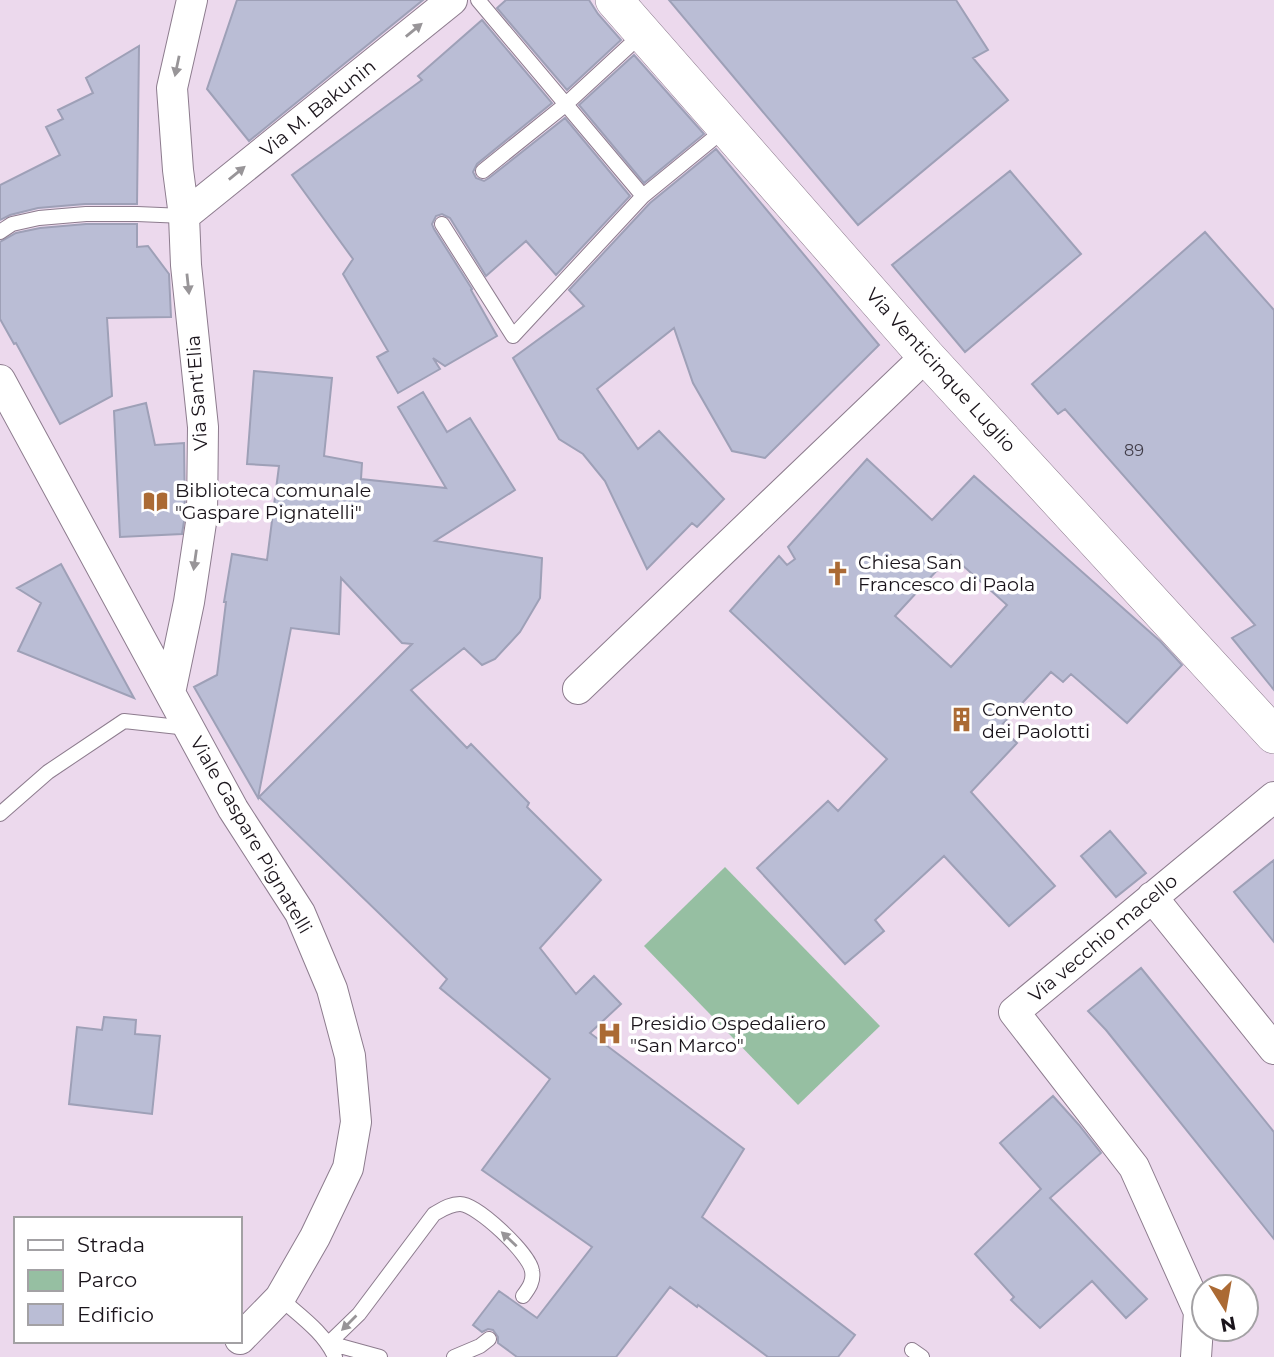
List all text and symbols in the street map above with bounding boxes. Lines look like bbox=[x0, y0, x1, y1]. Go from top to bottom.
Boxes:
one-way arrow bbox=[405, 23, 423, 38]
street label: Via M. Bakunin bbox=[256, 54, 380, 162]
one-way arrow bbox=[171, 55, 182, 77]
one-way arrow bbox=[228, 166, 246, 181]
one-way arrow bbox=[183, 274, 194, 296]
street label: Via Venticinque Luglio bbox=[861, 283, 1021, 457]
street label: Via Sant'Elia bbox=[181, 335, 213, 451]
house number: 89 bbox=[1124, 441, 1144, 460]
place label: Biblioteca comunale "Gaspare Pignatelli" bbox=[175, 479, 371, 524]
library icon: Biblioteca comunale "Gaspare Pignatelli" bbox=[141, 487, 169, 515]
one-way arrow bbox=[189, 549, 200, 571]
place label: Chiesa San Francesco di Paola bbox=[858, 551, 1035, 596]
church icon: Chiesa San Francesco di Paola bbox=[824, 559, 852, 587]
place label: Convento dei Paolotti bbox=[982, 698, 1090, 743]
building icon: Convento dei Paolotti bbox=[948, 706, 976, 734]
street label: Viale Gaspare Pignatelli bbox=[185, 732, 317, 938]
street label: Via vecchio macello bbox=[1024, 869, 1182, 1007]
place label: Presidio Ospedaliero "San Marco" bbox=[630, 1012, 826, 1057]
hospital icon: Presidio Ospedaliero "San Marco" bbox=[596, 1020, 624, 1048]
legend bbox=[14, 1217, 242, 1343]
text: Strada bbox=[77, 1232, 145, 1257]
one-way arrow bbox=[501, 1232, 518, 1248]
text: Parco bbox=[77, 1267, 137, 1292]
north arrow bbox=[1190, 1273, 1260, 1343]
text: Edificio bbox=[77, 1302, 154, 1327]
text: N bbox=[1218, 1311, 1238, 1337]
one-way arrow bbox=[342, 1314, 358, 1331]

